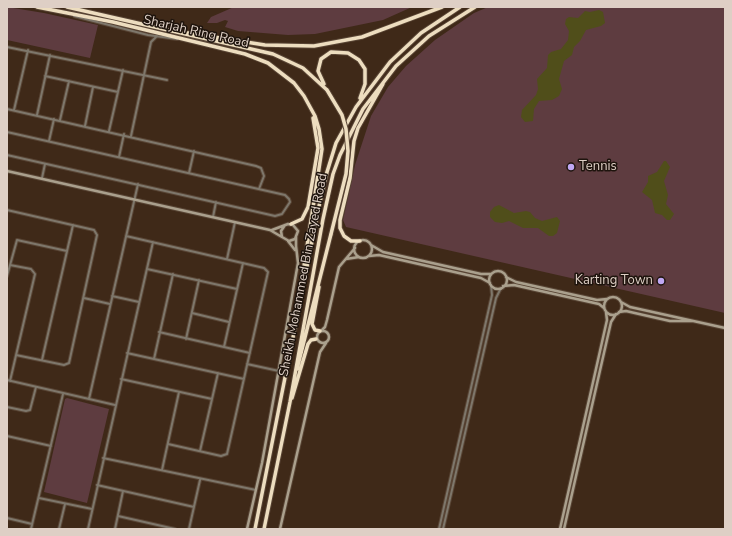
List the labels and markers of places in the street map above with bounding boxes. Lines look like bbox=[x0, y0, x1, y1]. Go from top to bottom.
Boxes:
place label: Tennis bbox=[579, 159, 617, 175]
marker: Tennis bbox=[566, 162, 576, 172]
place label: Karting Town bbox=[575, 273, 653, 289]
marker: Karting Town bbox=[656, 276, 666, 286]

